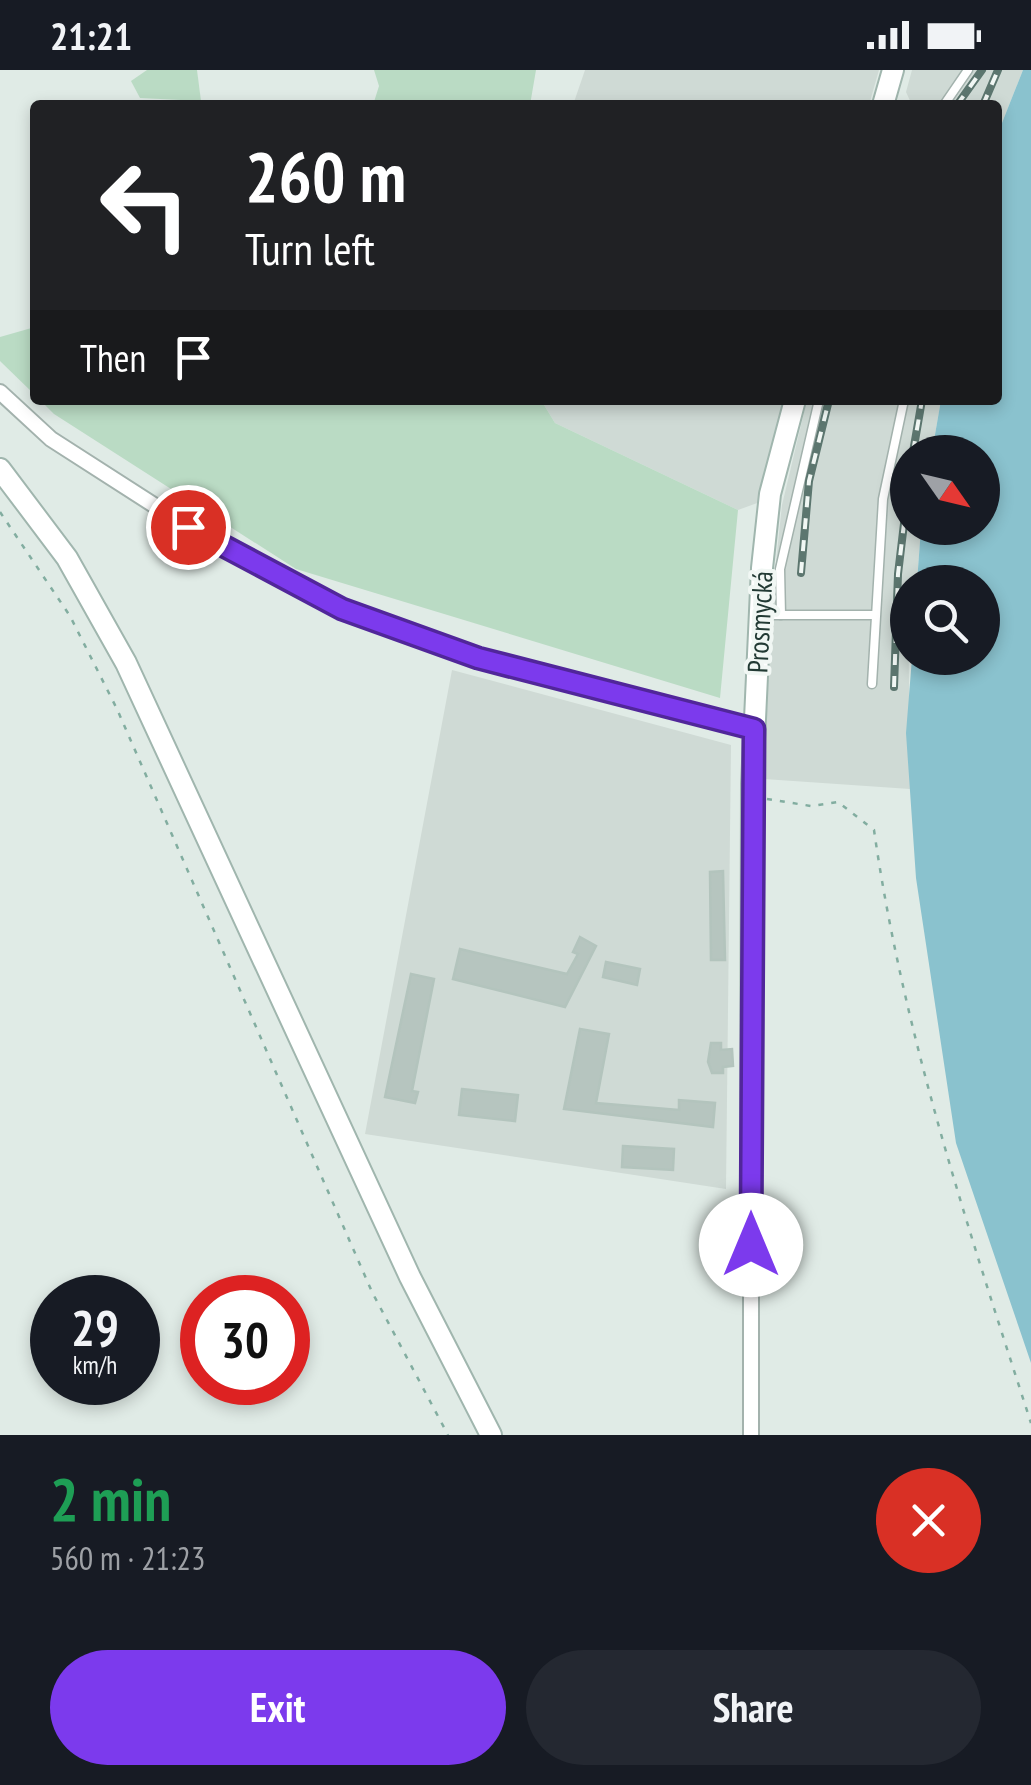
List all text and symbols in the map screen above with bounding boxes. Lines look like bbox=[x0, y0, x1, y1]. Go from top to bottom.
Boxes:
text: 21:21 bbox=[50, 11, 132, 60]
text: 260 m bbox=[245, 131, 406, 221]
icon: left bbox=[80, 140, 210, 270]
text: Turn left bbox=[245, 219, 375, 277]
icon: arrive bbox=[166, 330, 221, 385]
text: Then bbox=[80, 333, 146, 382]
north arrow bbox=[890, 435, 1000, 545]
map controls bbox=[890, 435, 1000, 675]
pin bbox=[146, 485, 231, 570]
icon: arrive bbox=[161, 500, 216, 555]
button: search bbox=[890, 565, 1000, 675]
street label: Prosmycká bbox=[738, 570, 781, 674]
position arrow bbox=[699, 1193, 803, 1297]
speed limit sign: 30 bbox=[180, 1275, 310, 1405]
text: 29 bbox=[71, 1295, 119, 1360]
text: km/h bbox=[73, 1349, 117, 1381]
text: 2 min bbox=[50, 1460, 171, 1538]
button: close bbox=[876, 1468, 981, 1573]
text: 560 m · 21:23 bbox=[50, 1537, 205, 1579]
button: Exit bbox=[50, 1650, 506, 1765]
button: Share bbox=[526, 1650, 981, 1765]

